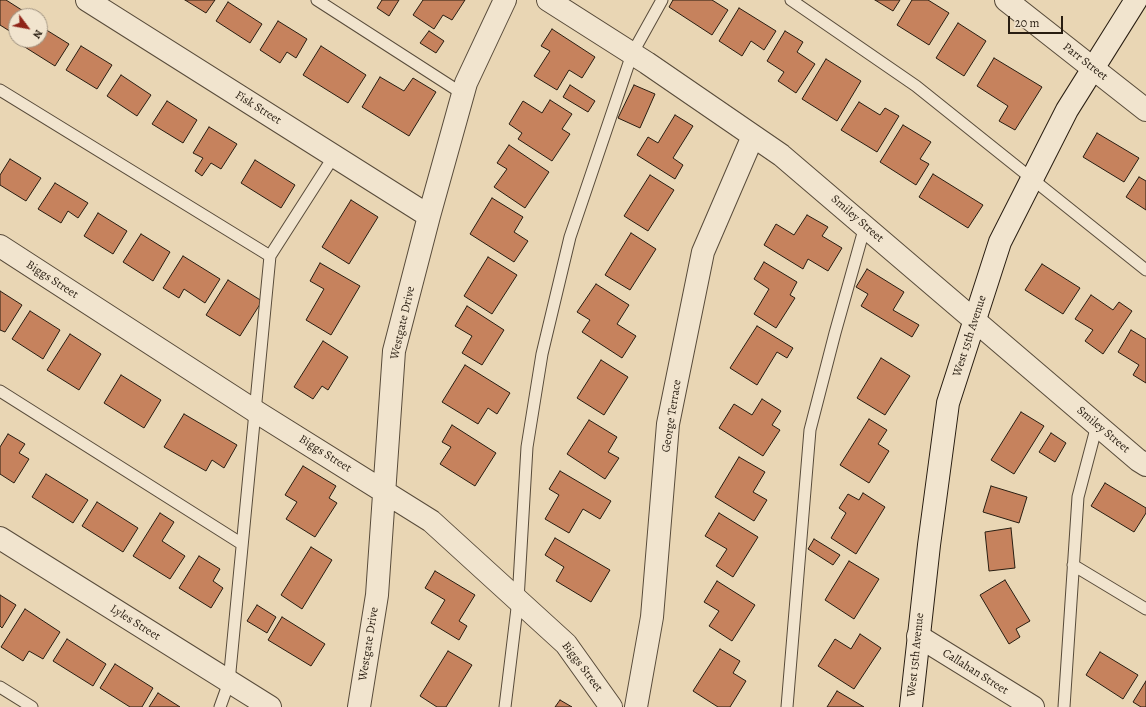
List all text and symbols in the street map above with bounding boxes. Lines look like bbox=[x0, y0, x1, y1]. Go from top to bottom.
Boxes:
north arrow bbox=[8, 8, 48, 48]
scale bar bbox=[1010, 8, 1065, 34]
text: 20 m bbox=[1015, 15, 1039, 31]
text: N bbox=[29, 27, 46, 41]
street label: Parr Street bbox=[1060, 40, 1110, 84]
street label: Fisk Street bbox=[232, 88, 284, 128]
street label: Smiley Street bbox=[828, 192, 886, 246]
street label: Biggs Street bbox=[23, 258, 81, 302]
street label: Westgate Drive bbox=[388, 285, 418, 361]
street label: West 15th Avenue bbox=[950, 294, 990, 378]
street label: George Terrace bbox=[659, 379, 685, 453]
street label: Smiley Street bbox=[1073, 404, 1133, 456]
street label: Biggs Street bbox=[296, 432, 354, 476]
street label: Lyles Street bbox=[107, 602, 163, 644]
street label: Westgate Drive bbox=[356, 606, 382, 682]
street label: West 15th Avenue bbox=[904, 612, 928, 698]
street label: Biggs Street bbox=[558, 639, 606, 695]
street label: Callahan Street bbox=[939, 646, 1011, 698]

